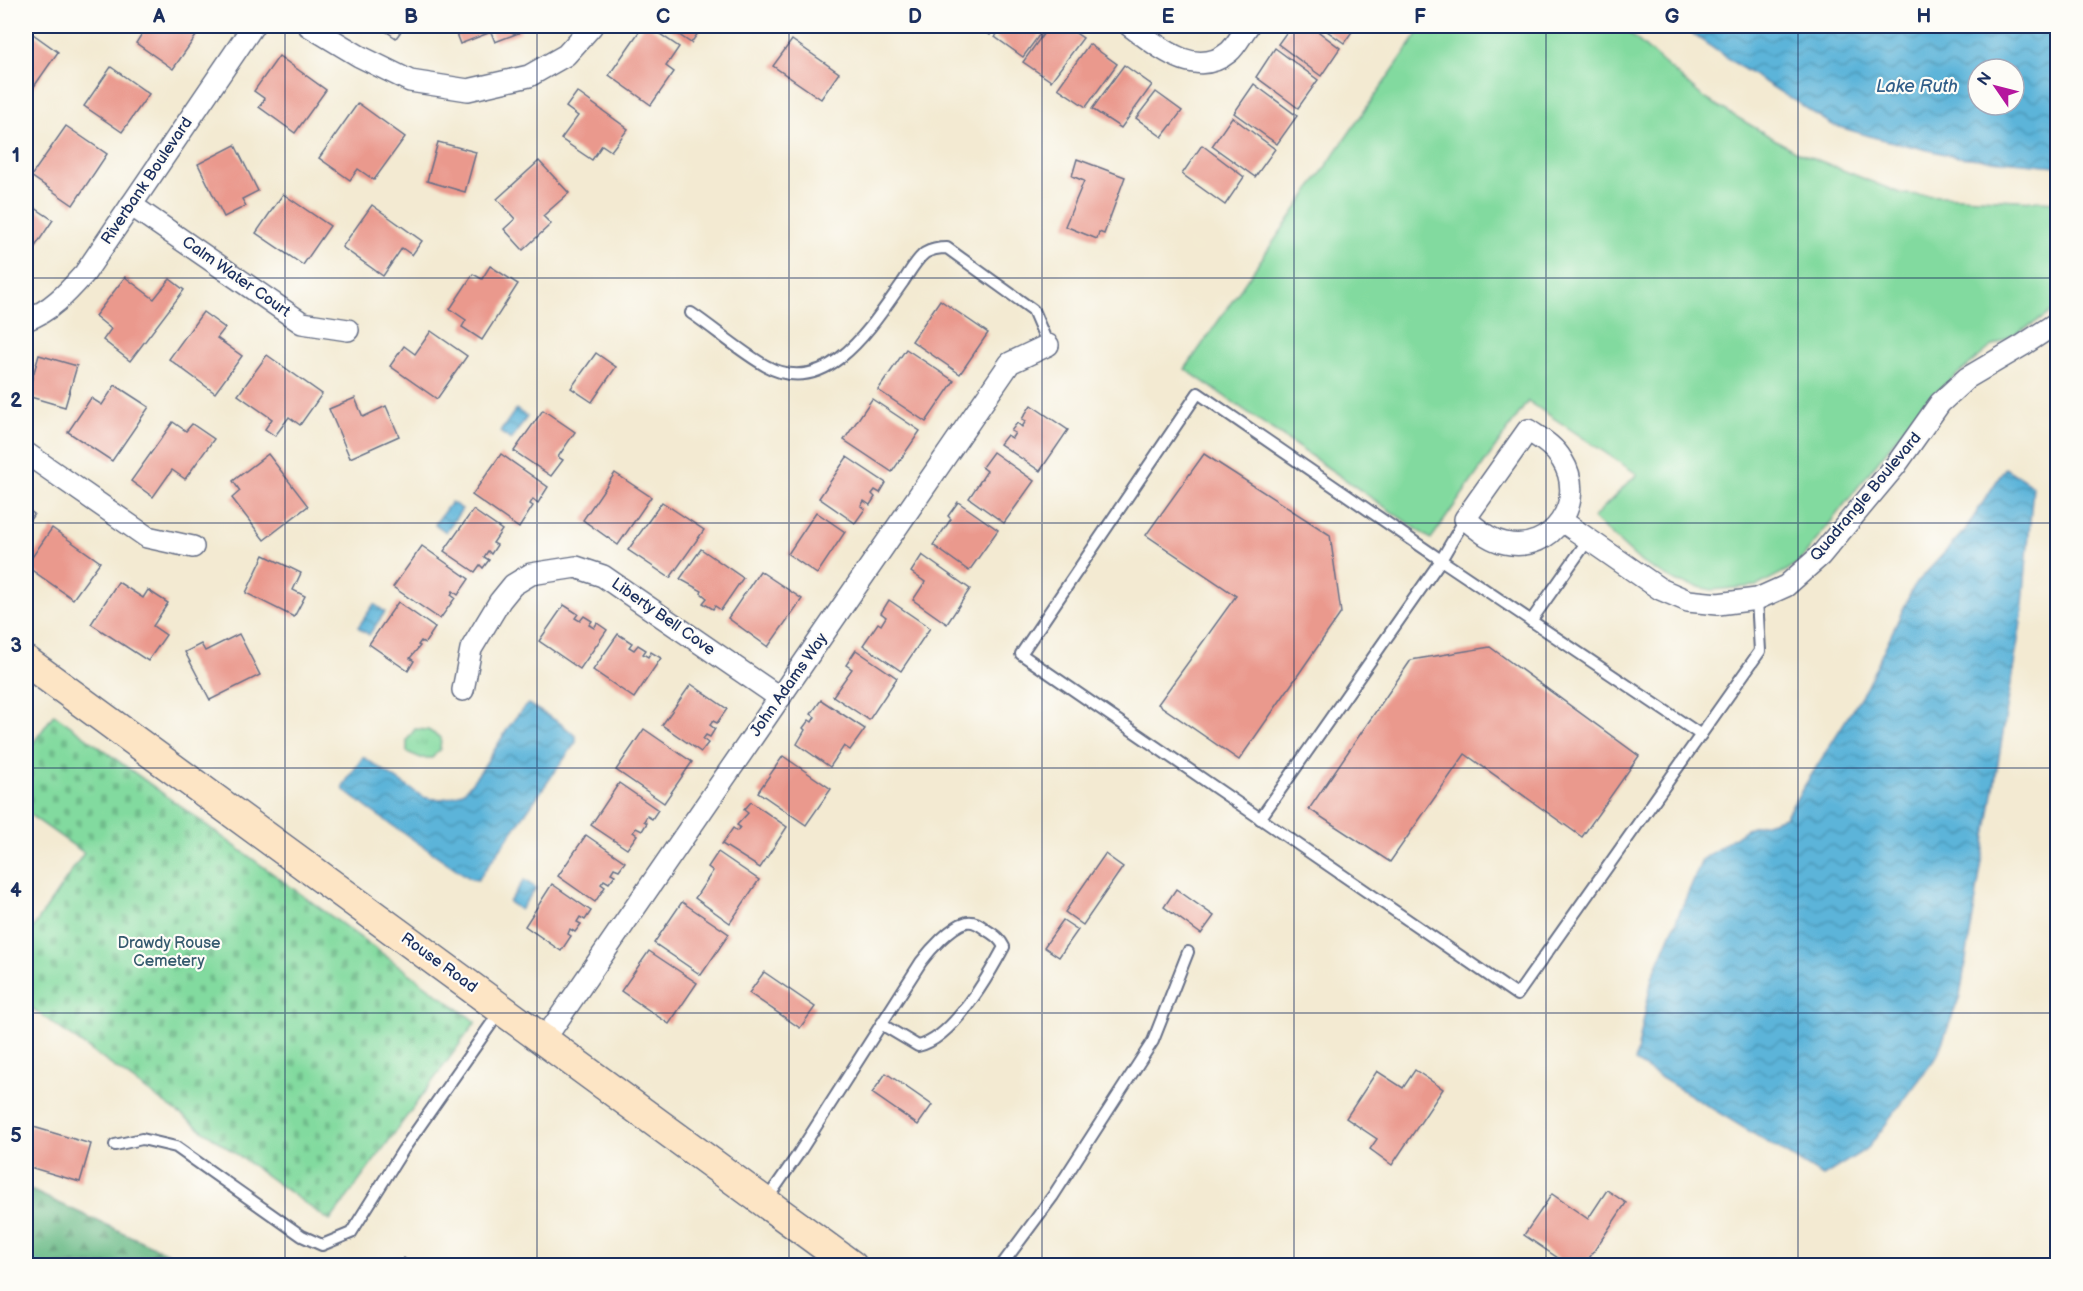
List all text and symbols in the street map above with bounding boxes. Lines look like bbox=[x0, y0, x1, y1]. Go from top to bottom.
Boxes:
text: A bbox=[152, 5, 166, 29]
text: B bbox=[404, 5, 418, 29]
text: C bbox=[656, 5, 670, 29]
text: D bbox=[908, 5, 922, 29]
text: E bbox=[1162, 5, 1175, 29]
text: F bbox=[1414, 5, 1426, 29]
text: G bbox=[1665, 5, 1680, 29]
text: H bbox=[1917, 5, 1931, 29]
north arrow bbox=[1966, 57, 2026, 117]
text: N bbox=[1974, 69, 1996, 90]
water label: Lake Ruth bbox=[1876, 76, 1958, 97]
street label: Riverbank Boulevard bbox=[97, 114, 197, 248]
text: 1 bbox=[12, 144, 20, 168]
street label: Calm Water Court bbox=[178, 233, 294, 321]
text: 2 bbox=[10, 389, 22, 413]
street label: Quadrangle Boulevard bbox=[1807, 429, 1925, 565]
street label: Liberty Bell Cove bbox=[608, 574, 719, 660]
street label: John Adams Way bbox=[746, 629, 832, 740]
text: 3 bbox=[10, 634, 22, 658]
text: 4 bbox=[10, 879, 22, 903]
street label: Rouse Road bbox=[397, 929, 481, 997]
park label: Drawdy Rouse Cemetery bbox=[117, 934, 221, 971]
text: 5 bbox=[10, 1124, 22, 1148]

